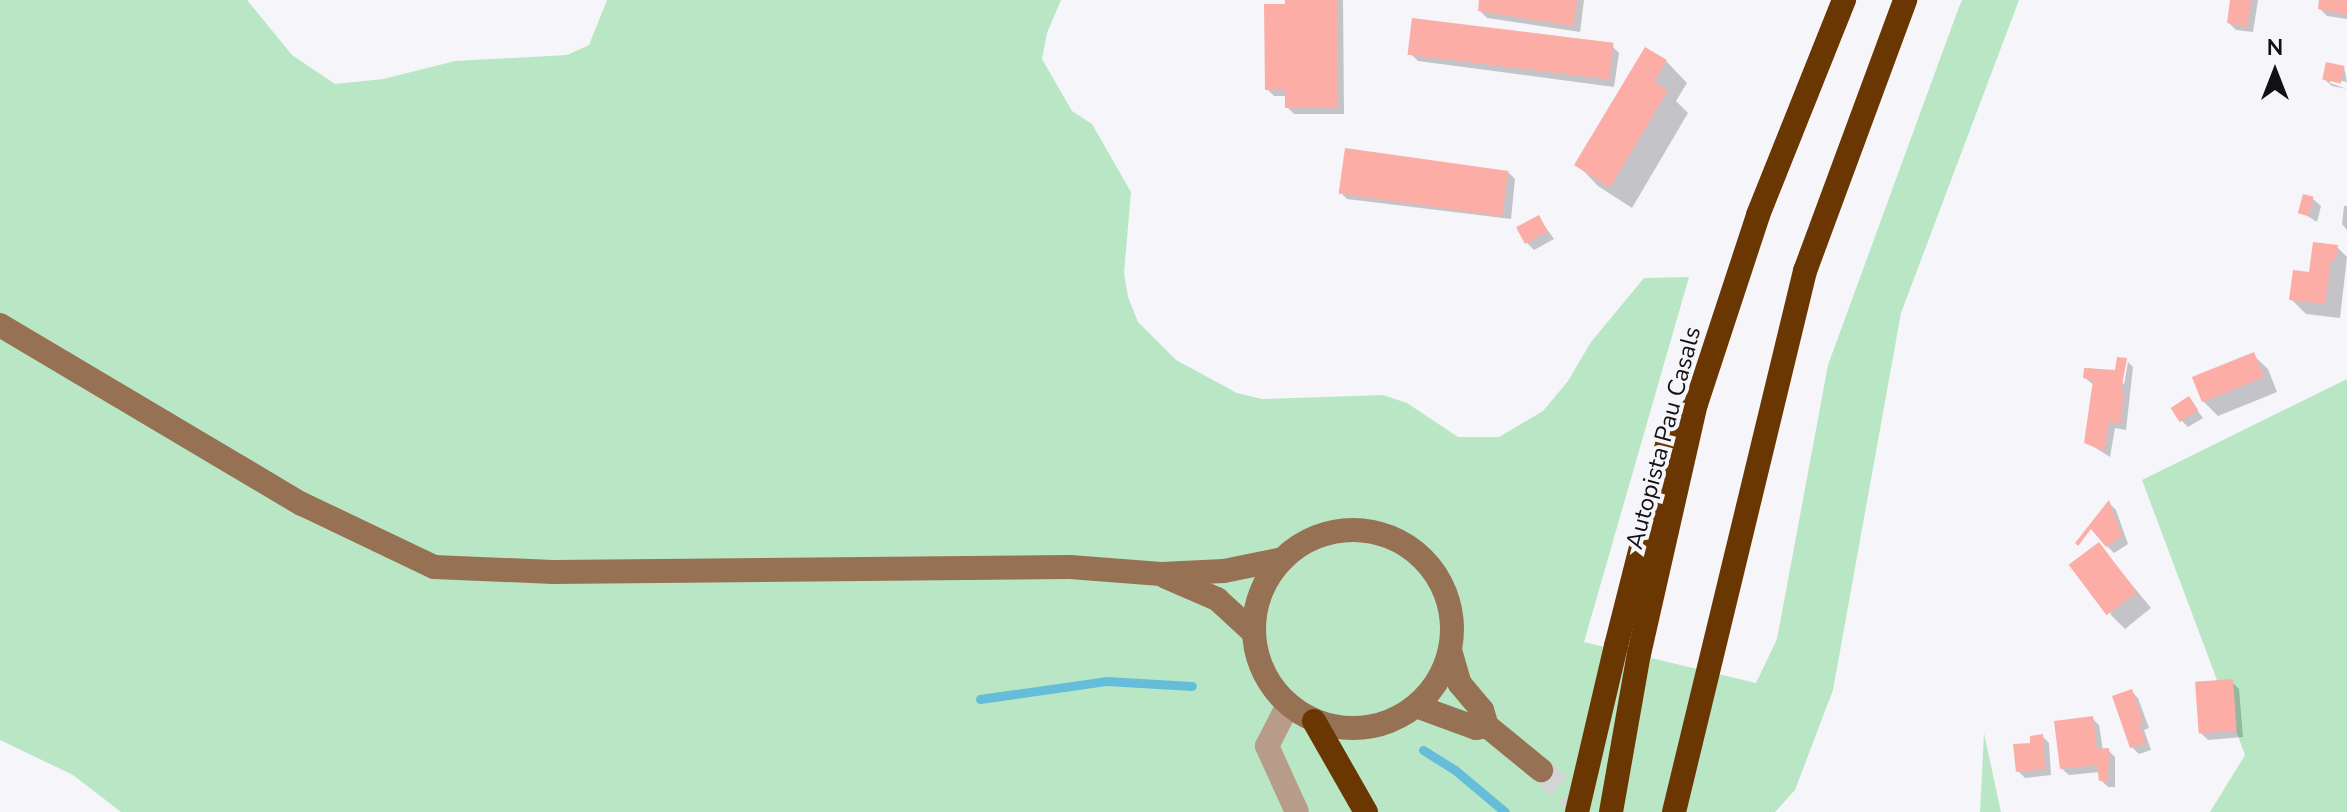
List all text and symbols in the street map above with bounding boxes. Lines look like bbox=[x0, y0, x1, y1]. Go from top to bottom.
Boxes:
north arrow bbox=[2235, 32, 2315, 112]
text: N bbox=[2267, 33, 2283, 63]
street label: Autopista Pau Casals bbox=[1620, 324, 1708, 552]

